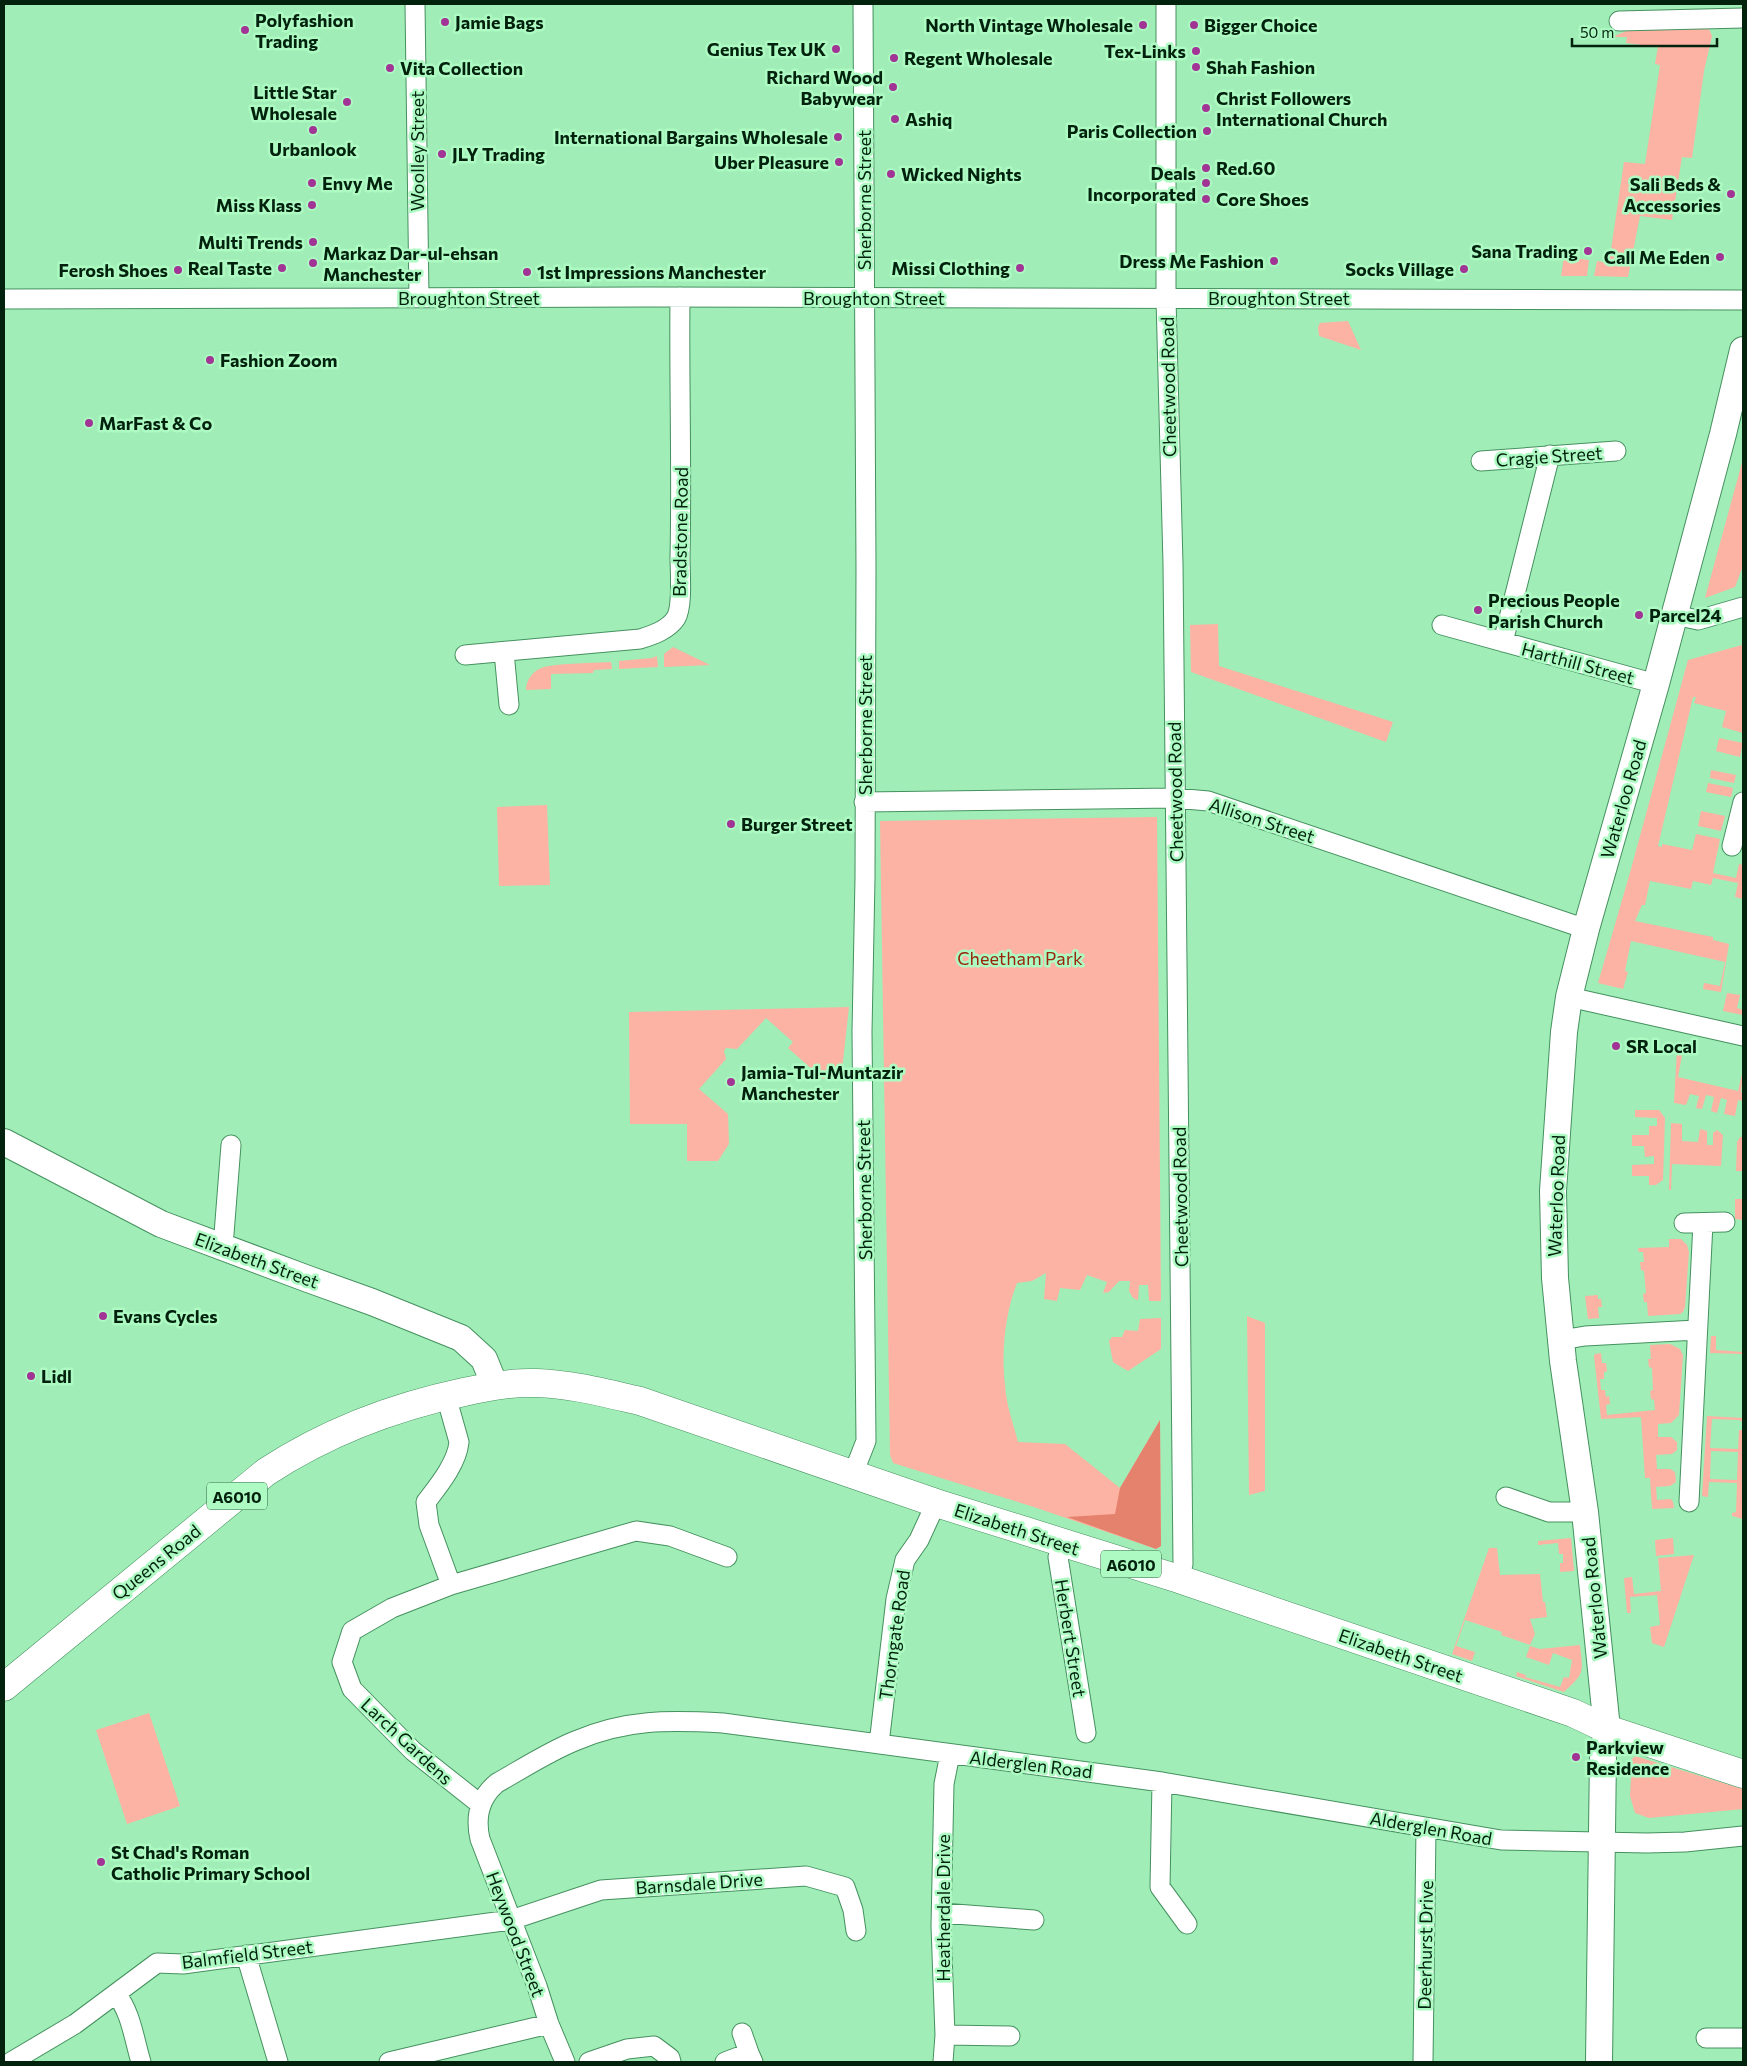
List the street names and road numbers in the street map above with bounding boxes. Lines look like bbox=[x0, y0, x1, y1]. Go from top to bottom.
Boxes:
street label: Woolley Street bbox=[406, 91, 428, 211]
street label: Sherborne Street bbox=[853, 130, 875, 270]
street label: Broughton Street bbox=[398, 287, 540, 309]
street label: Broughton Street bbox=[803, 287, 945, 309]
street label: Broughton Street bbox=[1208, 287, 1350, 309]
street label: Cheetwood Road bbox=[1156, 317, 1180, 457]
street label: Cragie Street bbox=[1495, 441, 1603, 471]
street label: Bradstone Road bbox=[668, 467, 692, 597]
street label: Harthill Street bbox=[1519, 637, 1637, 689]
street label: Sherborne Street bbox=[854, 655, 876, 795]
street label: Cheetwood Road bbox=[1163, 722, 1187, 862]
street label: Waterloo Road bbox=[1596, 737, 1650, 861]
street label: Allison Street bbox=[1206, 793, 1318, 847]
street label: Sherborne Street bbox=[852, 1120, 876, 1260]
street label: Cheetwood Road bbox=[1168, 1127, 1192, 1267]
street label: Waterloo Road bbox=[1543, 1134, 1569, 1258]
street label: Elizabeth Street bbox=[192, 1227, 322, 1293]
road number: A6010 bbox=[207, 1482, 267, 1510]
street label: Elizabeth Street bbox=[952, 1498, 1082, 1560]
street label: Queens Road bbox=[107, 1520, 205, 1604]
street label: Waterloo Road bbox=[1577, 1536, 1611, 1660]
road number: A6010 bbox=[1101, 1550, 1161, 1578]
street label: Thorngate Road bbox=[874, 1568, 914, 1702]
street label: Herbert Street bbox=[1051, 1577, 1091, 1699]
street label: Elizabeth Street bbox=[1336, 1623, 1466, 1687]
street label: Larch Gardens bbox=[357, 1693, 457, 1789]
street label: Alderglen Road bbox=[968, 1746, 1094, 1782]
street label: Alderglen Road bbox=[1368, 1806, 1494, 1850]
street label: Heatherdale Drive bbox=[932, 1834, 954, 1982]
street label: Heywood Street bbox=[482, 1868, 550, 2000]
street label: Barnsdale Drive bbox=[635, 1868, 763, 1898]
street label: Deerhurst Drive bbox=[1413, 1880, 1437, 2010]
street label: Balmfield Street bbox=[180, 1935, 314, 1973]

